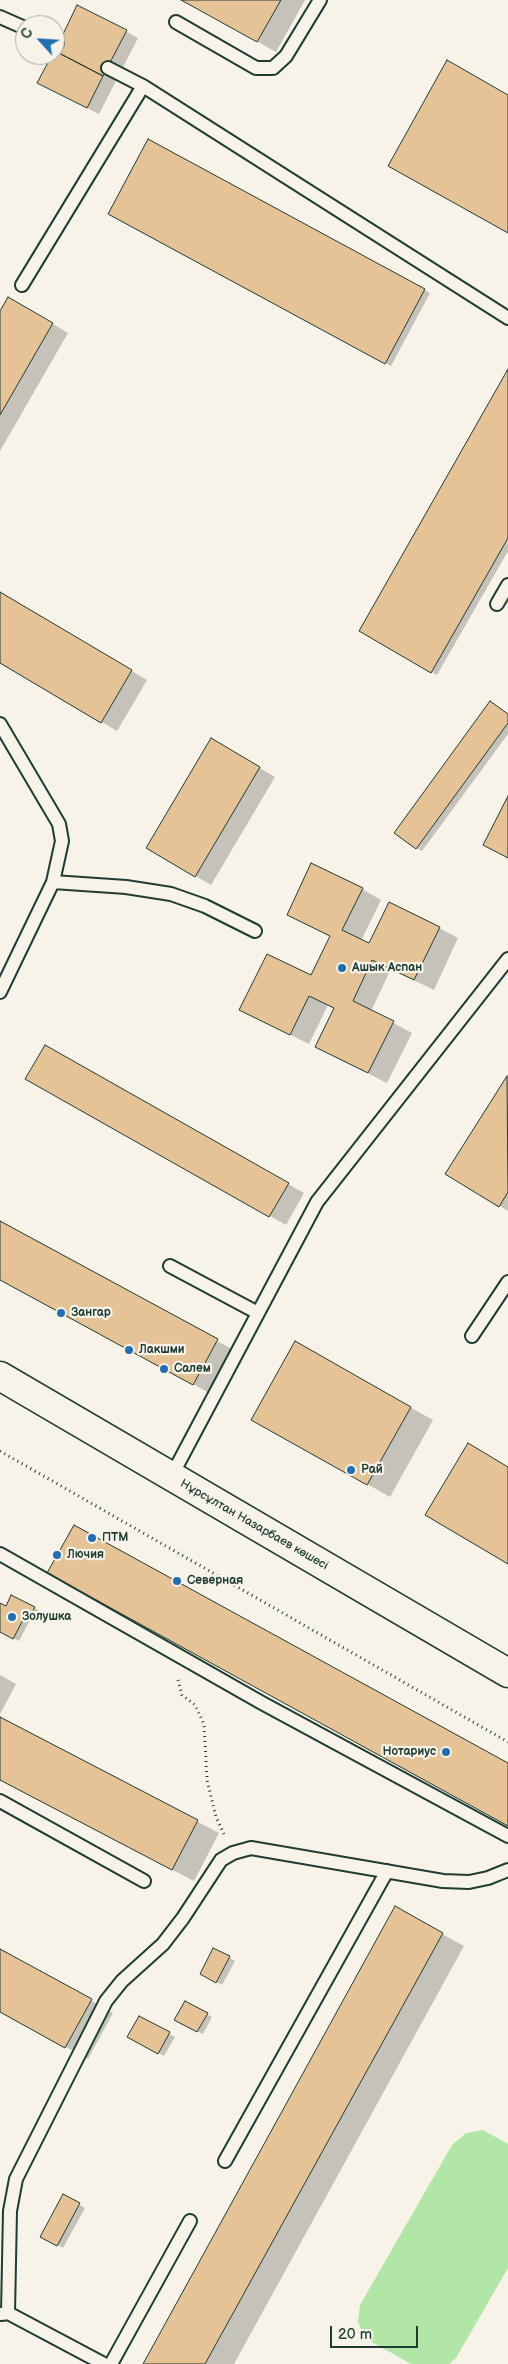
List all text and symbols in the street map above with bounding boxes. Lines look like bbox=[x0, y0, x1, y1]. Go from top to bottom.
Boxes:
north arrow bbox=[15, 15, 65, 65]
text: С bbox=[17, 26, 37, 42]
place label: Ашык Аспан bbox=[352, 961, 422, 975]
marker: Ашык Аспан bbox=[336, 962, 348, 974]
place label: Зангар bbox=[71, 1306, 111, 1320]
marker: Зангар bbox=[55, 1307, 67, 1319]
place label: Лакшми bbox=[139, 1343, 185, 1357]
marker: Лакшми bbox=[123, 1344, 135, 1356]
place label: Салем bbox=[174, 1362, 211, 1376]
marker: Салем bbox=[158, 1363, 170, 1375]
place label: Рай bbox=[361, 1463, 383, 1477]
marker: Рай bbox=[345, 1464, 357, 1476]
street label: Нұрсұлтан Назарбаев көшесі bbox=[177, 1477, 331, 1573]
place label: ПТМ bbox=[102, 1531, 128, 1545]
marker: ПТМ bbox=[86, 1532, 98, 1544]
place label: Лючия bbox=[67, 1548, 104, 1562]
marker: Лючия bbox=[51, 1549, 63, 1561]
place label: Северная bbox=[187, 1574, 243, 1588]
marker: Северная bbox=[171, 1575, 183, 1587]
place label: Золушка bbox=[22, 1610, 71, 1624]
marker: Золушка bbox=[6, 1611, 18, 1623]
place label: Нотариус bbox=[382, 1745, 436, 1759]
marker: Нотариус bbox=[440, 1746, 452, 1758]
scale bar bbox=[333, 2316, 420, 2348]
text: 20 m bbox=[338, 2325, 372, 2344]

